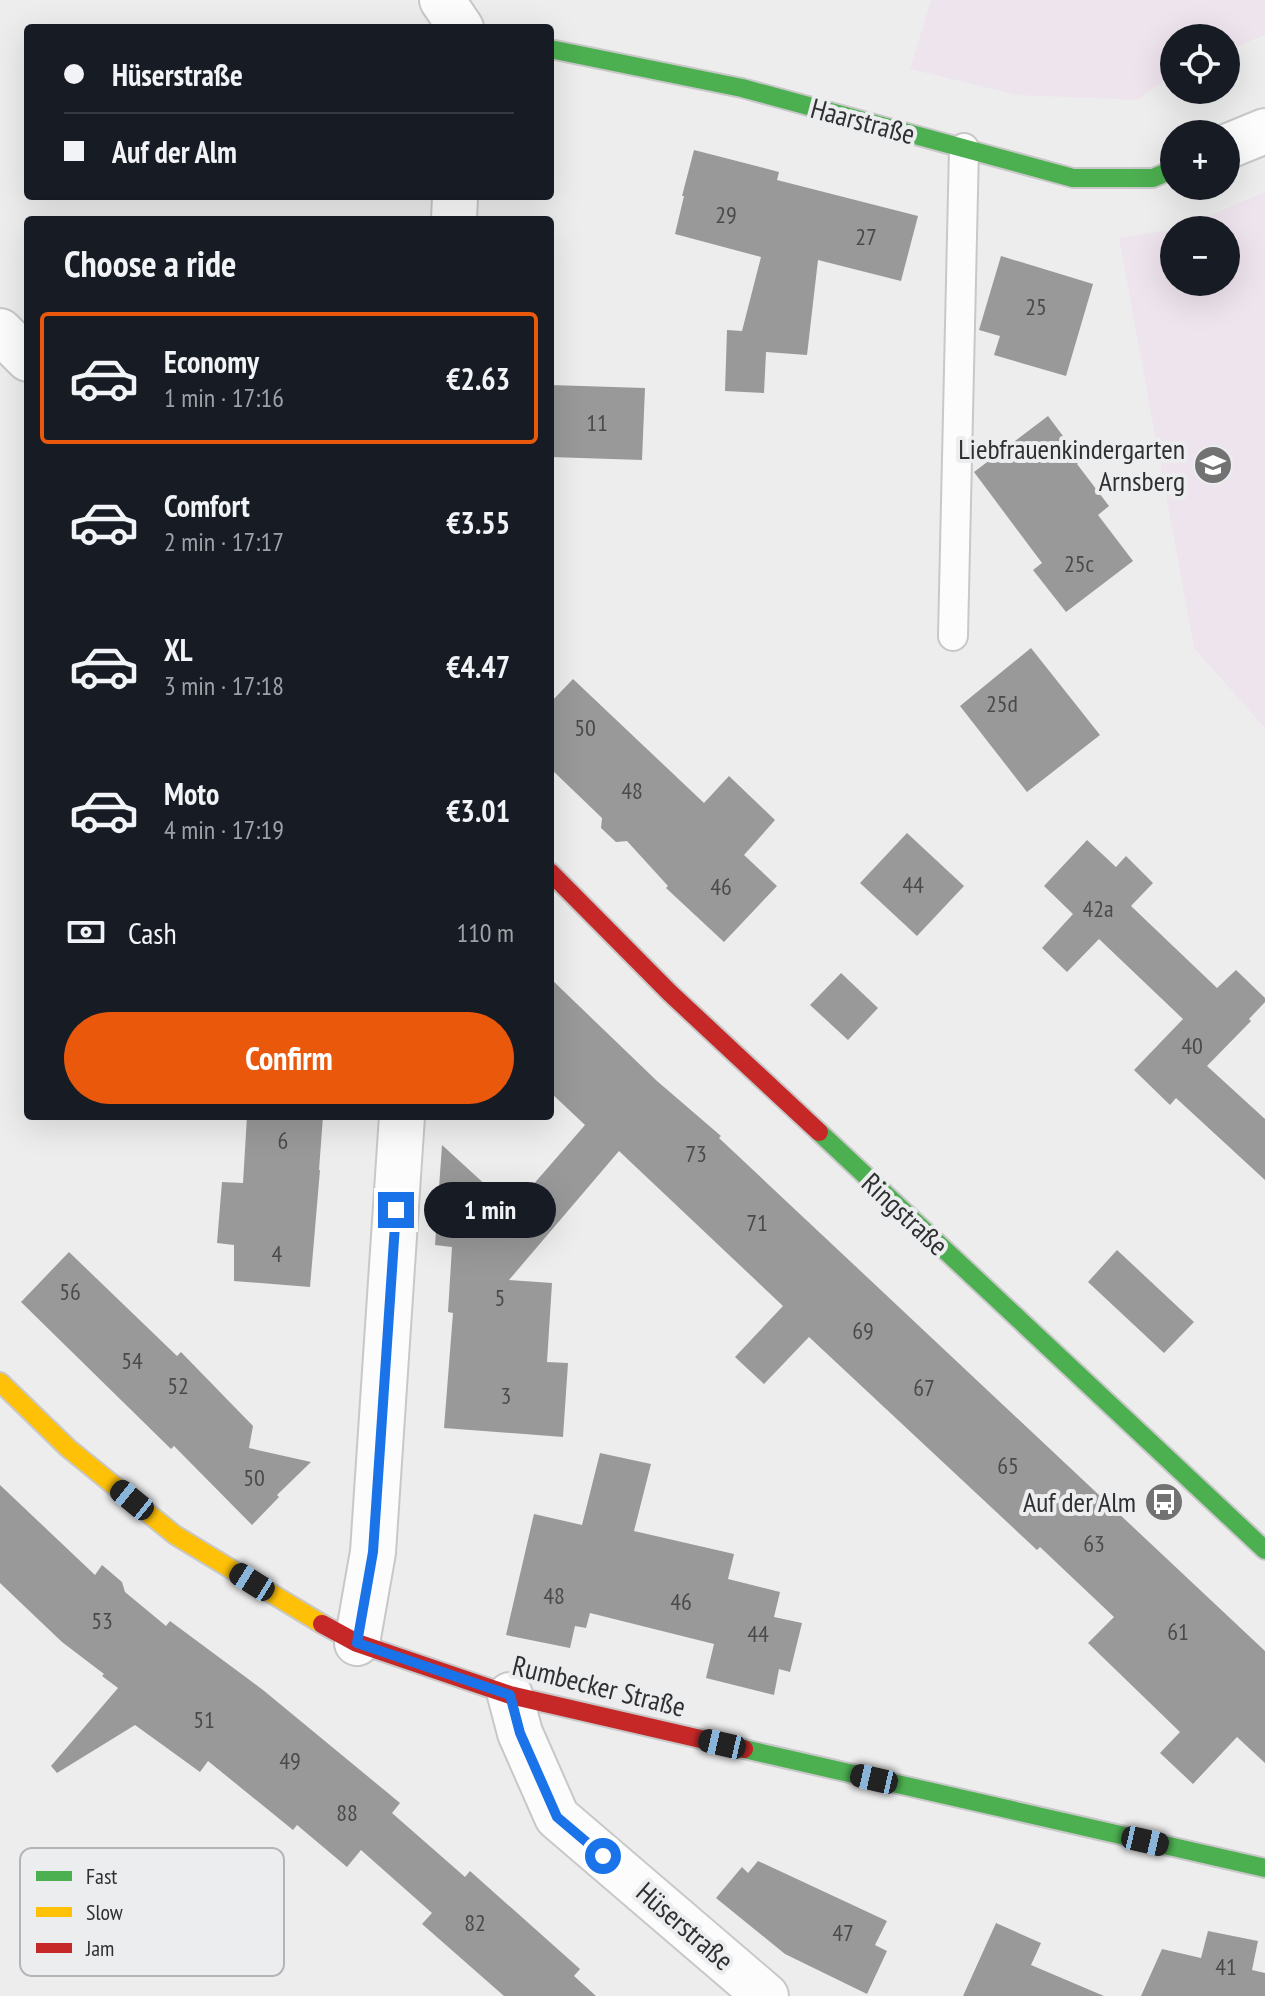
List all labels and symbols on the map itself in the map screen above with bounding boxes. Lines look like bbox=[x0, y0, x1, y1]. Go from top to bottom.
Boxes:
street label: Haarstraße bbox=[807, 89, 919, 152]
house number: 29 bbox=[715, 199, 737, 230]
house number: 27 bbox=[855, 221, 877, 252]
house number: 25 bbox=[1025, 291, 1047, 322]
house number: 11 bbox=[586, 407, 608, 438]
place label: Liebfrauenkindergarten Arnsberg bbox=[958, 430, 1185, 499]
school or university icon: Liebfrauenkindergarten Arnsberg bbox=[1192, 444, 1234, 486]
house number: 25c bbox=[1064, 548, 1095, 579]
house number: 25d bbox=[986, 688, 1018, 719]
house number: 50 bbox=[574, 712, 596, 743]
house number: 48 bbox=[621, 775, 643, 806]
house number: 44 bbox=[902, 869, 924, 900]
house number: 46 bbox=[710, 871, 732, 902]
house number: 42a bbox=[1082, 893, 1114, 924]
house number: 40 bbox=[1181, 1030, 1203, 1061]
house number: 6 bbox=[278, 1125, 288, 1156]
house number: 73 bbox=[685, 1138, 707, 1169]
street label: Ringstraße bbox=[854, 1164, 956, 1263]
callout: 1 min bbox=[424, 1182, 556, 1238]
route end bbox=[378, 1192, 414, 1228]
house number: 71 bbox=[746, 1207, 768, 1238]
house number: 4 bbox=[272, 1238, 283, 1269]
house number: 56 bbox=[59, 1276, 81, 1307]
house number: 5 bbox=[495, 1282, 505, 1313]
house number: 69 bbox=[852, 1315, 874, 1346]
house number: 54 bbox=[121, 1345, 143, 1376]
house number: 52 bbox=[167, 1370, 189, 1401]
house number: 67 bbox=[913, 1372, 935, 1403]
house number: 3 bbox=[501, 1380, 511, 1411]
house number: 65 bbox=[997, 1450, 1019, 1481]
house number: 50 bbox=[243, 1462, 265, 1493]
car bbox=[106, 1476, 158, 1524]
bus stop icon: Auf der Alm bbox=[1143, 1481, 1185, 1523]
place label: Auf der Alm bbox=[1023, 1483, 1136, 1520]
house number: 63 bbox=[1083, 1528, 1105, 1559]
car bbox=[225, 1559, 279, 1605]
house number: 48 bbox=[543, 1580, 565, 1611]
house number: 46 bbox=[670, 1586, 692, 1617]
house number: 53 bbox=[91, 1605, 113, 1636]
house number: 61 bbox=[1167, 1616, 1189, 1647]
house number: 44 bbox=[747, 1618, 769, 1649]
street label: Rumbecker Straße bbox=[509, 1646, 689, 1725]
house number: 51 bbox=[193, 1704, 215, 1735]
car bbox=[696, 1727, 748, 1761]
house number: 49 bbox=[279, 1745, 301, 1776]
car bbox=[848, 1762, 900, 1796]
house number: 88 bbox=[336, 1797, 358, 1828]
car bbox=[1119, 1824, 1171, 1858]
route start bbox=[585, 1838, 621, 1874]
legend bbox=[20, 1848, 284, 1976]
text: Fast bbox=[86, 1862, 117, 1890]
street label: Hüserstraße bbox=[629, 1873, 742, 1978]
text: Slow bbox=[86, 1898, 123, 1926]
house number: 82 bbox=[464, 1907, 486, 1938]
house number: 47 bbox=[832, 1917, 854, 1948]
text: Jam bbox=[85, 1934, 114, 1962]
house number: 41 bbox=[1215, 1951, 1237, 1982]

